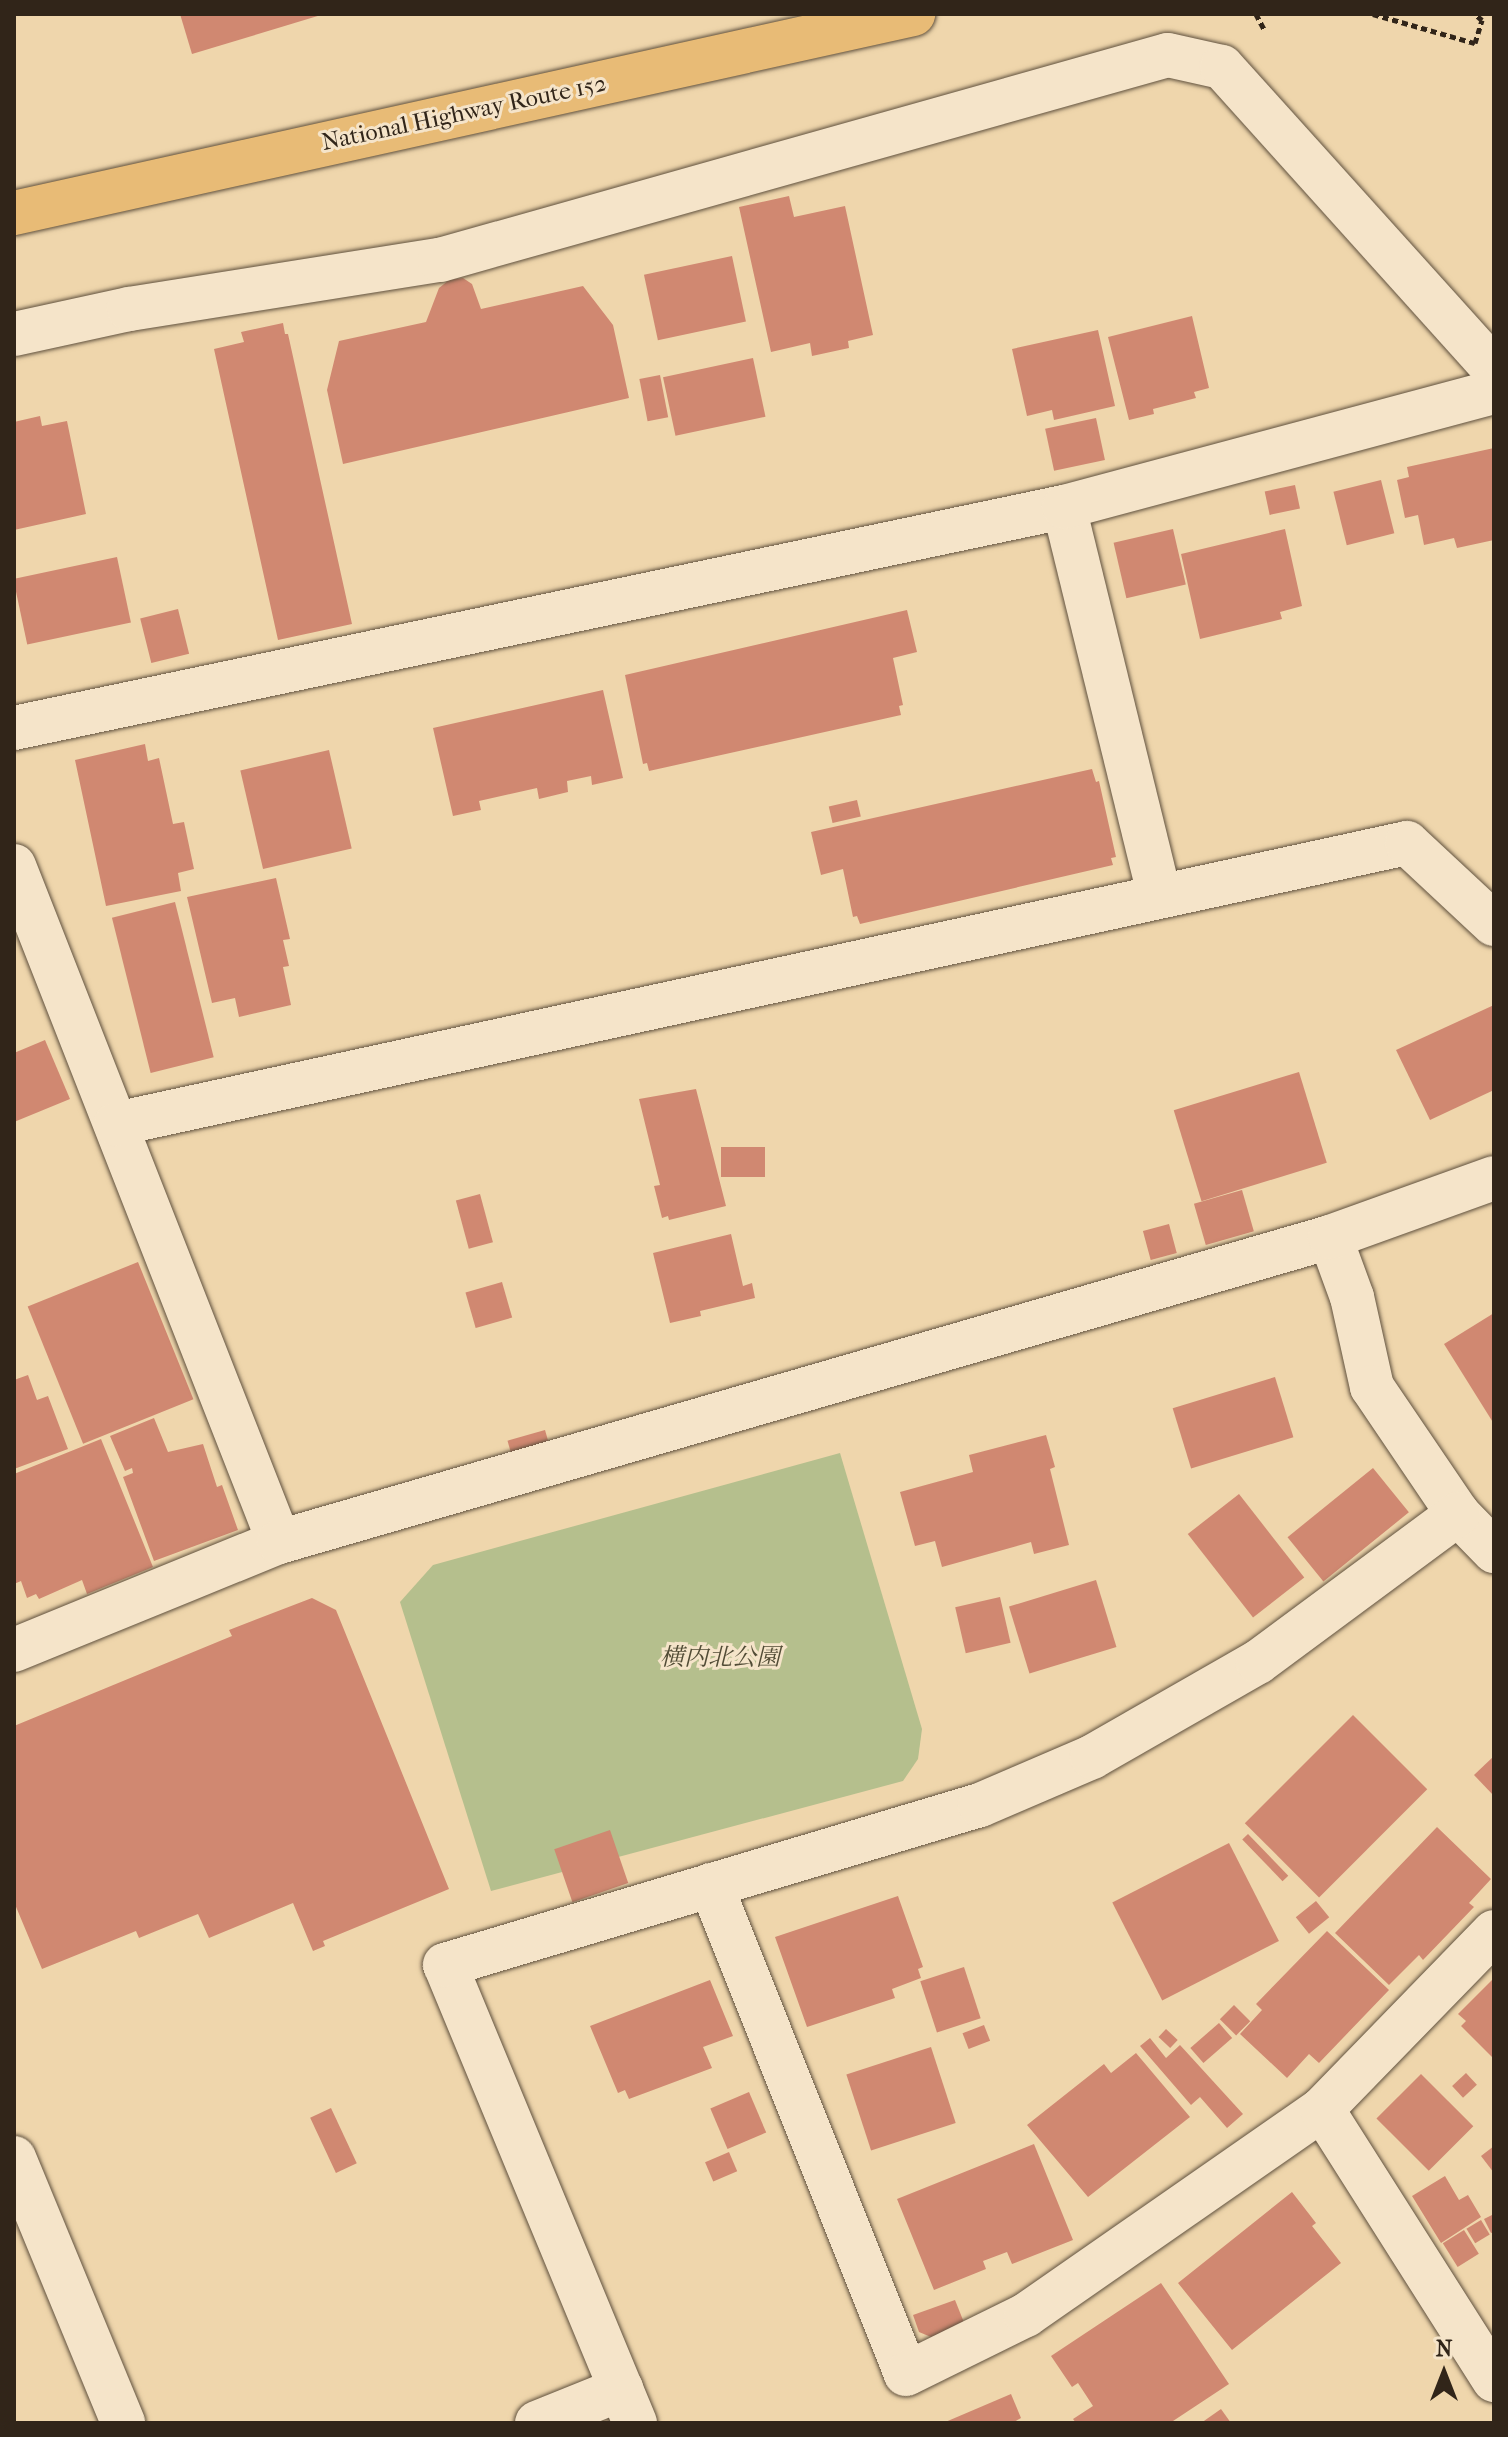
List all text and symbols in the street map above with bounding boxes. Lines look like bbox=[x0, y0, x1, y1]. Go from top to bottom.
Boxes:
street label: National Highway Route 152 bbox=[319, 69, 609, 157]
park label: 横内北公園 bbox=[660, 1644, 780, 1672]
north arrow bbox=[1404, 2333, 1484, 2413]
text: N bbox=[1436, 2336, 1452, 2362]

